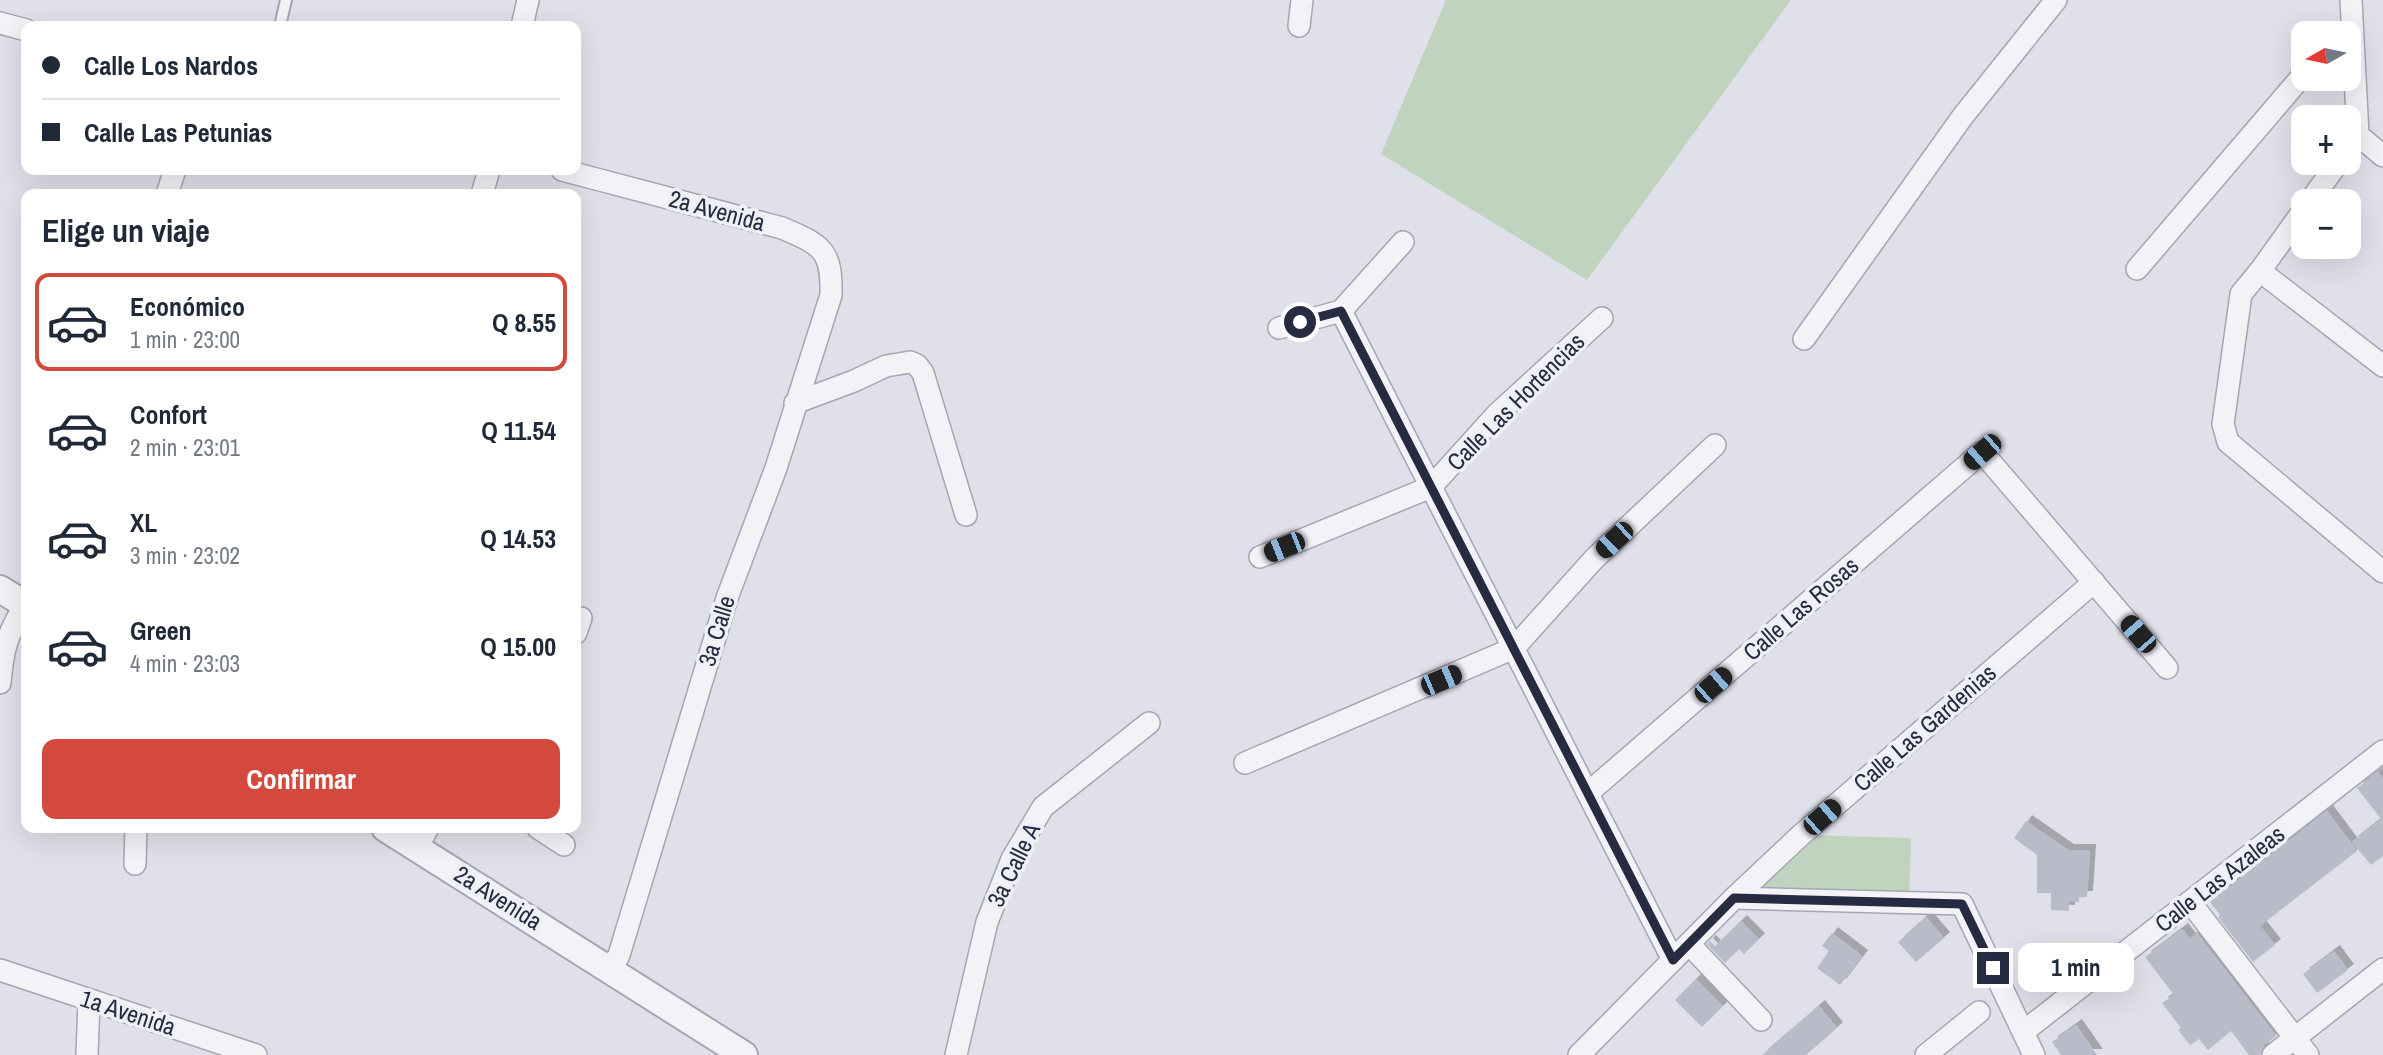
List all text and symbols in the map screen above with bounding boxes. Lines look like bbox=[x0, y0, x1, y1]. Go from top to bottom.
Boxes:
north arrow bbox=[2291, 21, 2361, 91]
map controls bbox=[2291, 21, 2361, 259]
text: Calle Los Nardos bbox=[84, 48, 258, 83]
button: + bbox=[2291, 105, 2361, 175]
text: Calle Las Petunias bbox=[84, 115, 272, 150]
street label: 2a Avenida bbox=[666, 182, 769, 238]
button: − bbox=[2291, 189, 2361, 259]
text: Elige un viaje bbox=[42, 209, 210, 252]
text: Económico bbox=[130, 289, 245, 324]
icon: car bbox=[46, 291, 109, 354]
text: Q 8.55 bbox=[492, 305, 556, 340]
route start bbox=[1284, 306, 1316, 338]
text: 1 min · 23:00 bbox=[130, 324, 240, 355]
street label: Calle Las Hortencias bbox=[1439, 325, 1591, 477]
text: Confort bbox=[130, 397, 207, 432]
icon: car bbox=[46, 399, 109, 462]
text: Q 11.54 bbox=[481, 413, 556, 448]
car bbox=[1960, 430, 2005, 474]
text: 2 min · 23:01 bbox=[130, 432, 240, 463]
text: XL bbox=[130, 505, 157, 540]
icon: car bbox=[46, 507, 109, 570]
car bbox=[1592, 518, 1637, 562]
text: Q 14.53 bbox=[480, 521, 556, 556]
car bbox=[1261, 529, 1308, 565]
text: 3 min · 23:02 bbox=[130, 540, 240, 571]
street label: Calle Las Rosas bbox=[1736, 549, 1865, 667]
street label: 3a Calle bbox=[690, 592, 742, 670]
car bbox=[2117, 611, 2160, 657]
text: Green bbox=[130, 613, 192, 648]
icon: car bbox=[46, 615, 109, 678]
text: Q 15.00 bbox=[480, 629, 556, 664]
text: 4 min · 23:03 bbox=[130, 648, 240, 679]
street label: Calle Las Gardenias bbox=[1846, 656, 2003, 798]
car bbox=[1418, 662, 1465, 698]
car bbox=[1691, 663, 1736, 707]
button: Confirmar bbox=[42, 739, 560, 819]
car bbox=[1800, 795, 1845, 839]
street label: 3a Calle A bbox=[979, 816, 1048, 912]
street label: Calle Las Azaleas bbox=[2148, 817, 2291, 939]
street label: 2a Avenida bbox=[448, 858, 549, 937]
callout: 1 min bbox=[2018, 944, 2133, 992]
route end bbox=[1977, 952, 2009, 984]
text: 1 min bbox=[2051, 952, 2101, 983]
street label: 1a Avenida bbox=[77, 982, 180, 1042]

